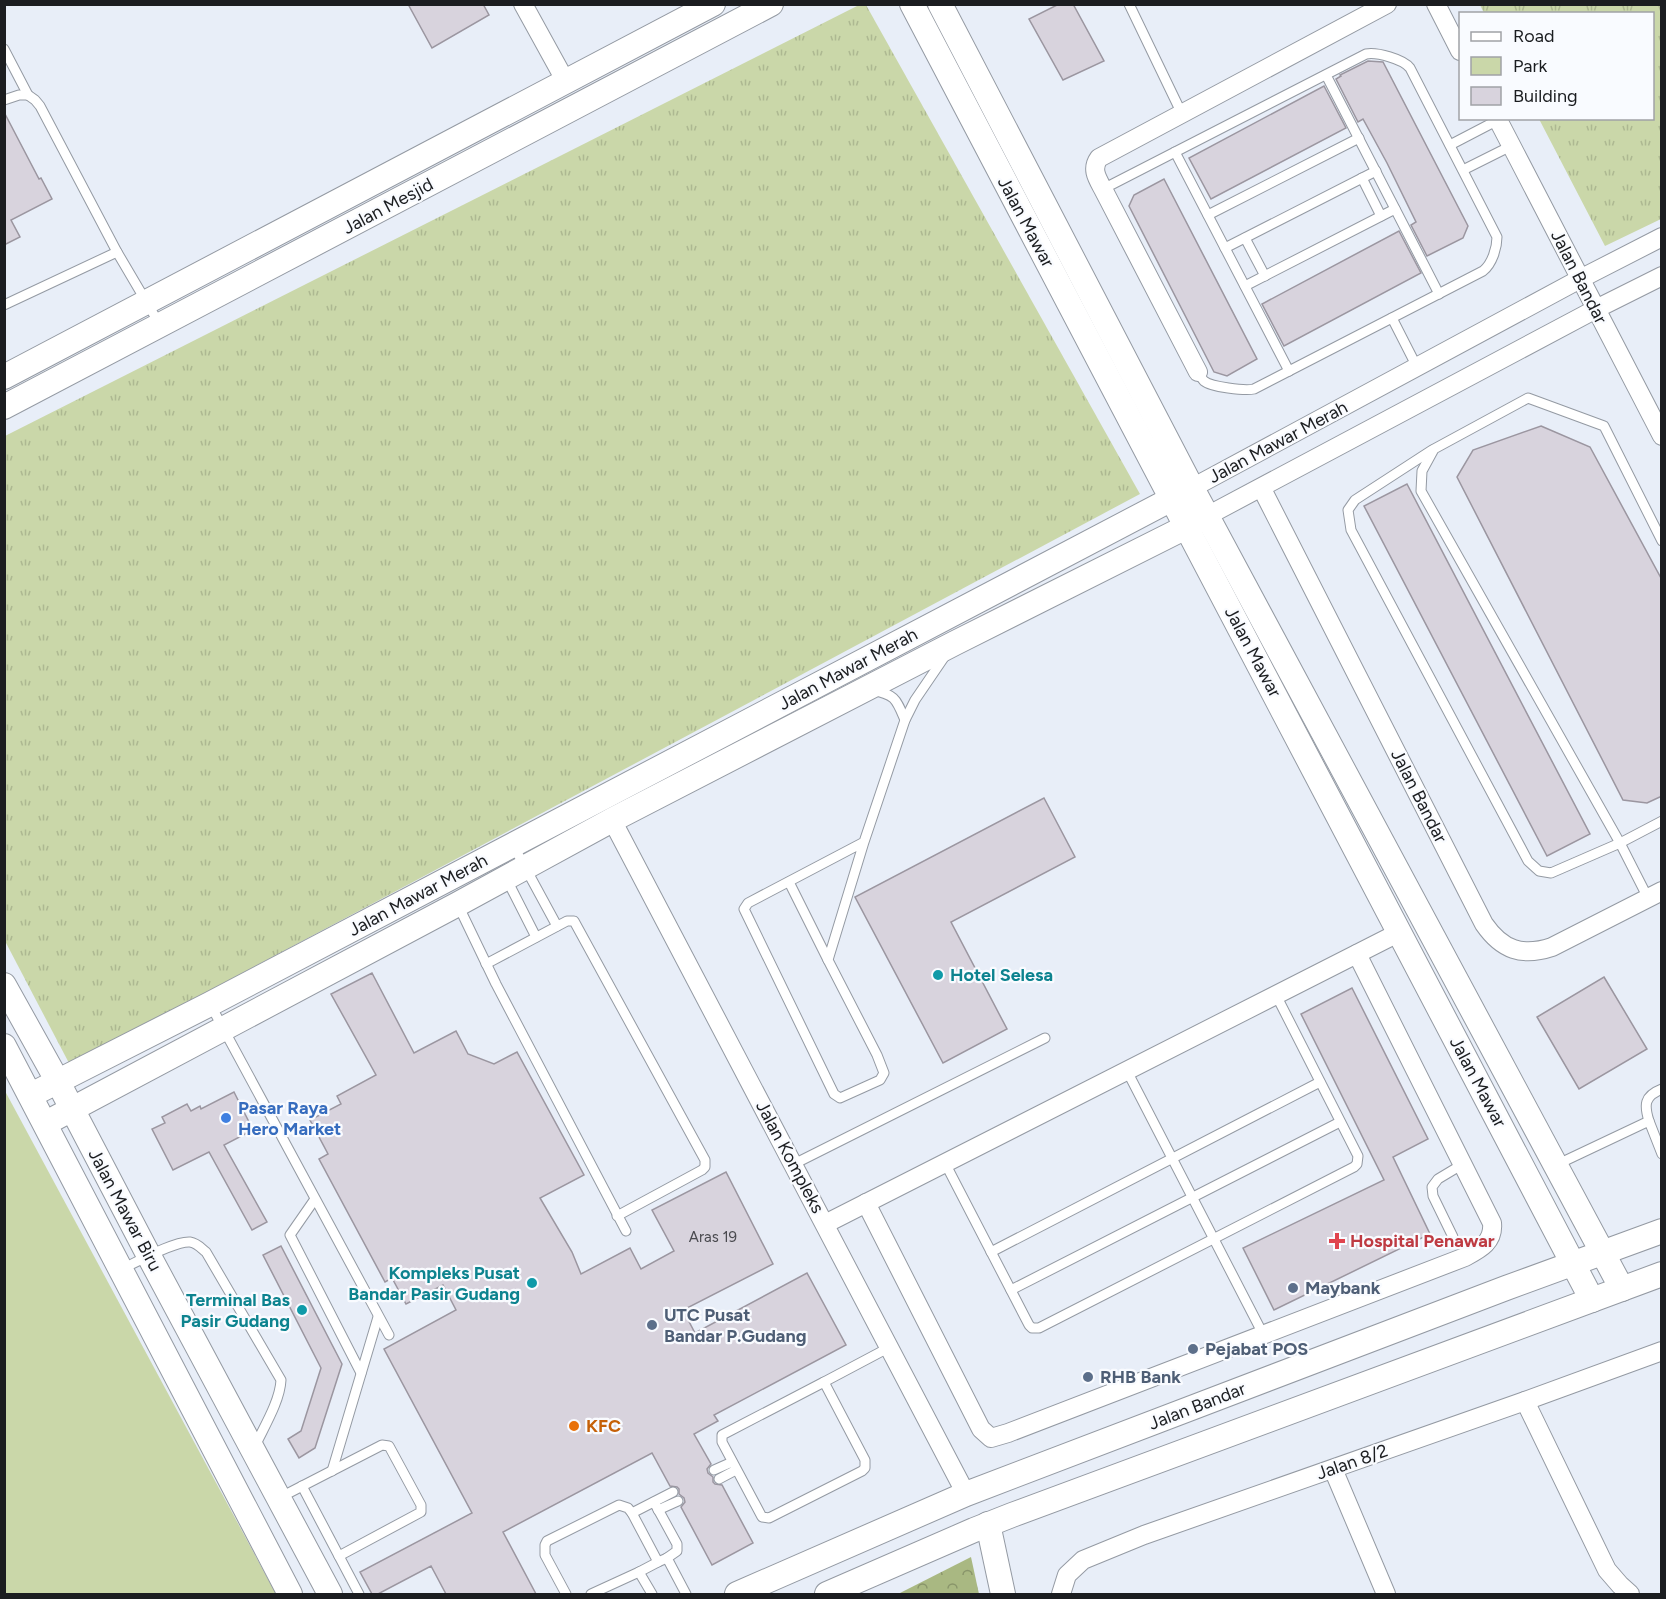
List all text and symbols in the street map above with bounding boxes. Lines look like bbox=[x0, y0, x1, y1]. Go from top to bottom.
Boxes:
legend bbox=[1459, 12, 1654, 120]
text: Road bbox=[1513, 25, 1554, 47]
text: Park bbox=[1513, 55, 1548, 77]
text: Building bbox=[1513, 85, 1578, 107]
street label: Jalan Mesjid bbox=[339, 173, 437, 239]
street label: Jalan Mawar bbox=[993, 173, 1059, 271]
street label: Jalan Bandar bbox=[1546, 227, 1612, 327]
street label: Jalan Mawar Merah bbox=[1205, 396, 1351, 488]
street label: Jalan Mawar bbox=[1220, 603, 1286, 701]
street label: Jalan Mawar Merah bbox=[775, 623, 921, 715]
street label: Jalan Bandar bbox=[1386, 746, 1452, 846]
street label: Jalan Mawar Merah bbox=[345, 849, 491, 941]
place label: Hotel Selesa bbox=[950, 964, 1053, 986]
marker: Hotel Selesa bbox=[931, 968, 945, 982]
street label: Jalan Mawar bbox=[1445, 1033, 1511, 1131]
place label: Pasar Raya Hero Market bbox=[238, 1097, 341, 1140]
street label: Jalan Kompleks bbox=[751, 1097, 829, 1217]
marker: Pasar Raya Hero Market bbox=[219, 1111, 233, 1125]
street label: Jalan Mawar Biru bbox=[84, 1145, 166, 1275]
house number: Aras 19 bbox=[689, 1228, 737, 1246]
place label: Hospital Penawar bbox=[1350, 1230, 1495, 1252]
marker: Hospital Penawar bbox=[1328, 1232, 1346, 1250]
place label: Kompleks Pusat Bandar Pasir Gudang bbox=[348, 1262, 520, 1305]
marker: Kompleks Pusat Bandar Pasir Gudang bbox=[525, 1276, 539, 1290]
place label: Maybank bbox=[1305, 1277, 1381, 1299]
marker: Maybank bbox=[1286, 1281, 1300, 1295]
place label: Terminal Bas Pasir Gudang bbox=[181, 1289, 291, 1332]
marker: Terminal Bas Pasir Gudang bbox=[295, 1303, 309, 1317]
place label: UTC Pusat Bandar P.Gudang bbox=[664, 1304, 807, 1347]
marker: UTC Pusat Bandar P.Gudang bbox=[645, 1318, 659, 1332]
place label: Pejabat POS bbox=[1205, 1338, 1308, 1360]
marker: Pejabat POS bbox=[1186, 1342, 1200, 1356]
place label: RHB Bank bbox=[1100, 1366, 1181, 1388]
marker: RHB Bank bbox=[1081, 1370, 1095, 1384]
street label: Jalan Bandar bbox=[1145, 1377, 1249, 1435]
place label: KFC bbox=[586, 1415, 621, 1437]
marker: KFC bbox=[567, 1419, 581, 1433]
street label: Jalan 8/2 bbox=[1313, 1440, 1391, 1484]

